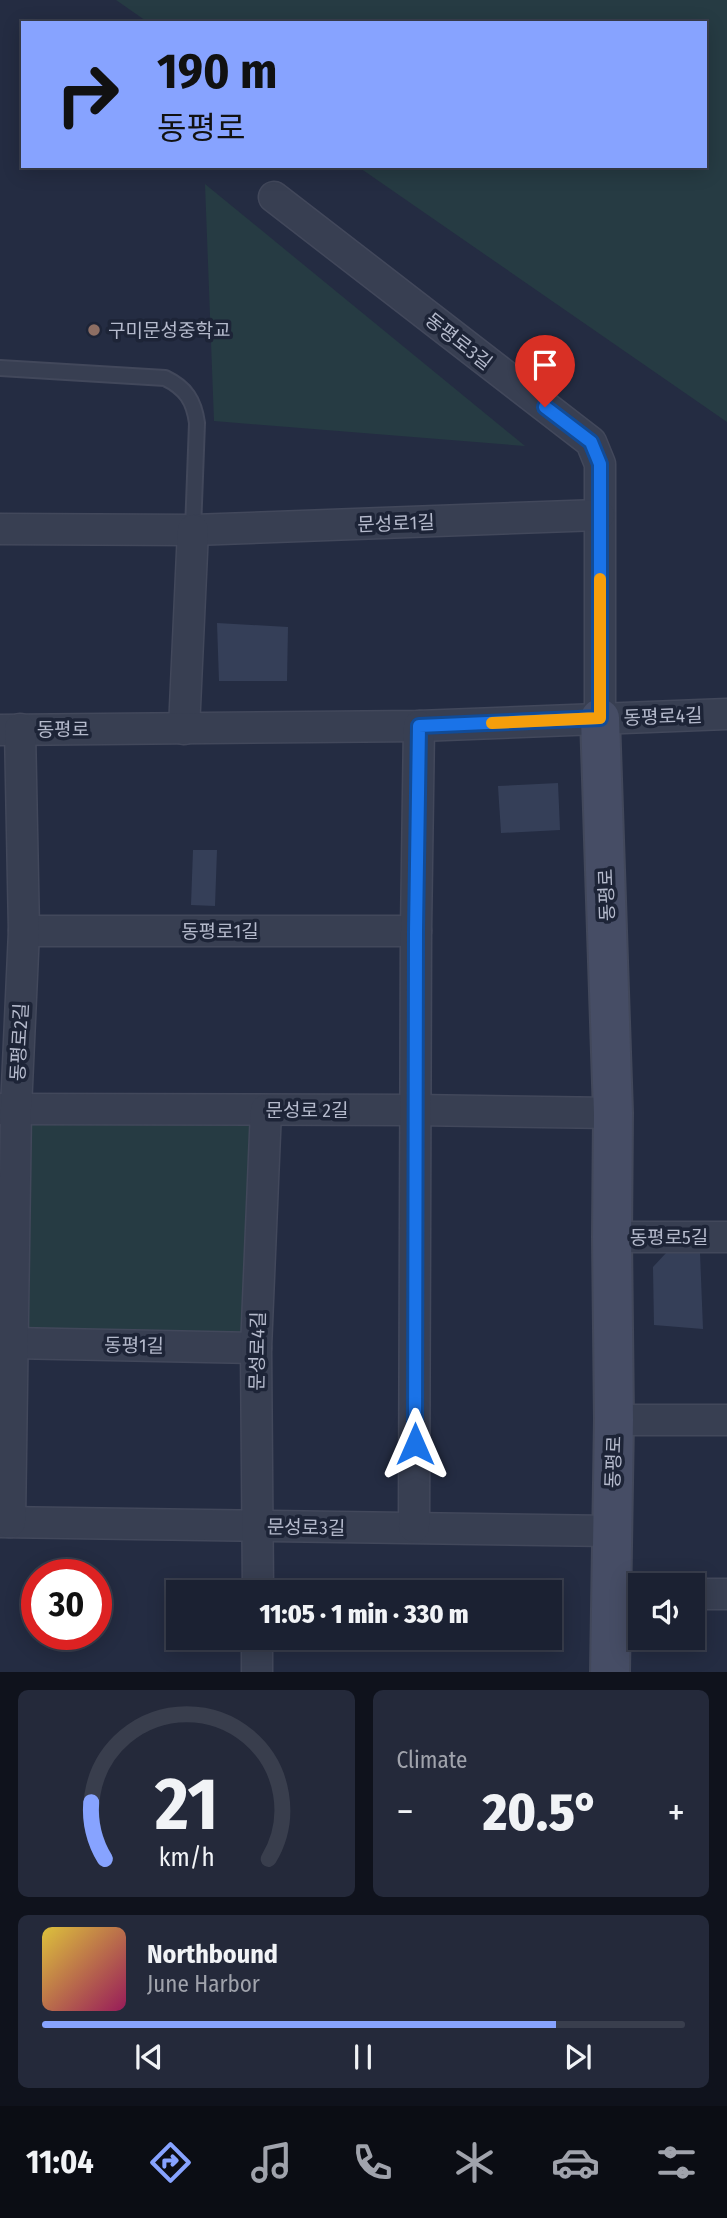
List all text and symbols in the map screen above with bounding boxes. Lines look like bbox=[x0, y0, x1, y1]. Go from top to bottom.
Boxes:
text: 190 m bbox=[157, 42, 277, 101]
icon: right bbox=[42, 49, 133, 140]
text: 동평로 bbox=[157, 109, 245, 147]
street label: 동평로3길 bbox=[421, 308, 497, 375]
place label: 구미문성중학교 bbox=[108, 319, 230, 342]
marker: 구미문성중학교 bbox=[86, 322, 102, 338]
pin bbox=[515, 335, 575, 407]
icon: arrive bbox=[526, 346, 564, 384]
street label: 문성로1길 bbox=[357, 511, 435, 536]
street label: 동평로4길 bbox=[623, 704, 703, 729]
street label: 동평로 bbox=[37, 718, 89, 741]
street label: 동평로 bbox=[594, 868, 619, 922]
street label: 동평로1길 bbox=[181, 920, 259, 943]
street label: 동평로2길 bbox=[6, 1002, 33, 1082]
street label: 문성로 2길 bbox=[266, 1099, 348, 1122]
street label: 동평로5길 bbox=[630, 1226, 708, 1249]
street label: 문성로4길 bbox=[245, 1311, 270, 1391]
street label: 동평1길 bbox=[104, 1333, 164, 1358]
position arrow bbox=[378, 1407, 452, 1481]
street label: 동평로 bbox=[601, 1435, 626, 1489]
street label: 문성로3길 bbox=[267, 1515, 345, 1540]
speed limit sign: 30 bbox=[21, 1559, 112, 1650]
map controls bbox=[628, 1573, 705, 1650]
button: sound bbox=[628, 1573, 705, 1650]
text: 11:05 · 1 min · 330 m bbox=[259, 1599, 469, 1630]
text: Climate bbox=[397, 1746, 467, 1774]
text: 21 bbox=[154, 1762, 218, 1849]
text: 20.5° bbox=[483, 1781, 598, 1844]
text: − bbox=[397, 1789, 414, 1835]
text: + bbox=[668, 1789, 685, 1835]
text: km/h bbox=[158, 1843, 214, 1873]
text: Northbound bbox=[147, 1939, 278, 1970]
text: June Harbor bbox=[147, 1970, 260, 1998]
icon: previous bbox=[130, 2038, 168, 2076]
icon: pause bbox=[344, 2038, 382, 2076]
icon: next bbox=[559, 2038, 597, 2076]
icon: directions bbox=[146, 2138, 195, 2187]
icon: music bbox=[247, 2138, 296, 2187]
icon: phone bbox=[348, 2138, 397, 2187]
icon: climate bbox=[450, 2138, 499, 2187]
icon: car bbox=[551, 2138, 600, 2187]
icon: filters bbox=[652, 2138, 701, 2187]
text: 11:04 bbox=[26, 2143, 94, 2181]

